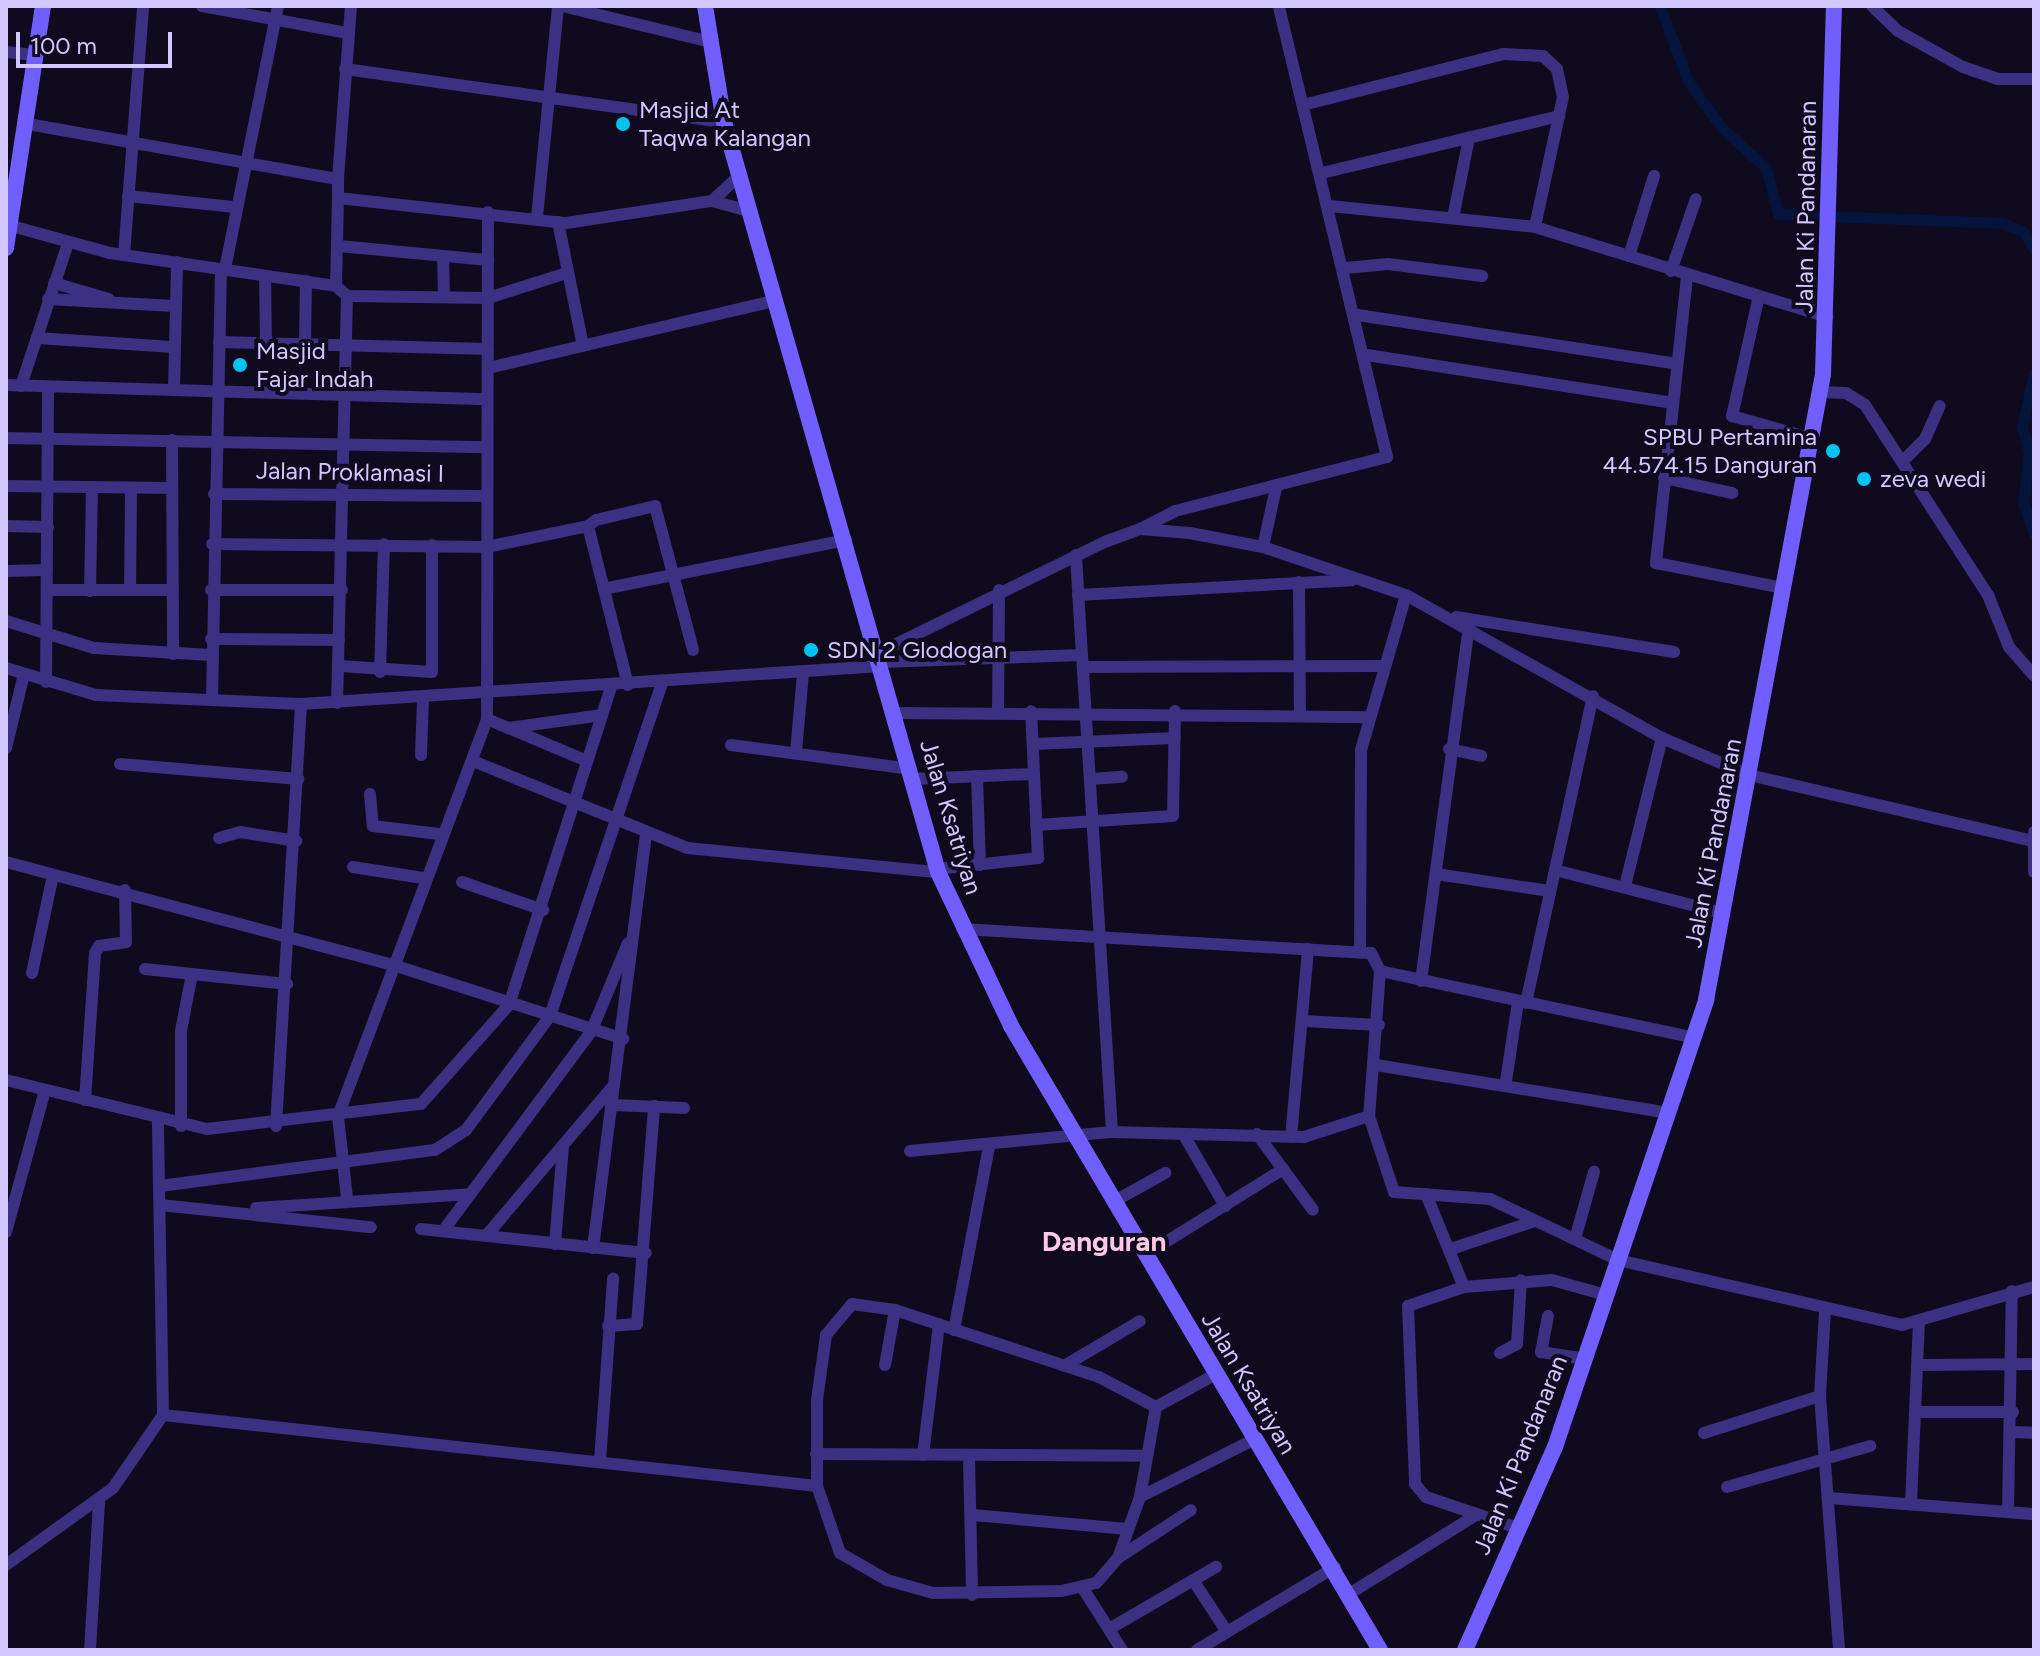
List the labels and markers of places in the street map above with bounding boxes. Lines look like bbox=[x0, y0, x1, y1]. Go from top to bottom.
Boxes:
place label: Masjid At Taqwa Kalangan bbox=[639, 96, 811, 152]
marker: Masjid At Taqwa Kalangan bbox=[614, 115, 632, 133]
place label: Masjid Fajar Indah bbox=[256, 337, 373, 393]
marker: Masjid Fajar Indah bbox=[231, 356, 249, 374]
place label: SPBU Pertamina 44.574.15 Danguran bbox=[1603, 423, 1817, 479]
marker: SPBU Pertamina 44.574.15 Danguran bbox=[1824, 442, 1842, 460]
place label: zeva wedi bbox=[1880, 465, 1986, 493]
marker: zeva wedi bbox=[1855, 470, 1873, 488]
place label: SDN 2 Glodogan bbox=[827, 636, 1007, 664]
marker: SDN 2 Glodogan bbox=[802, 641, 820, 659]

